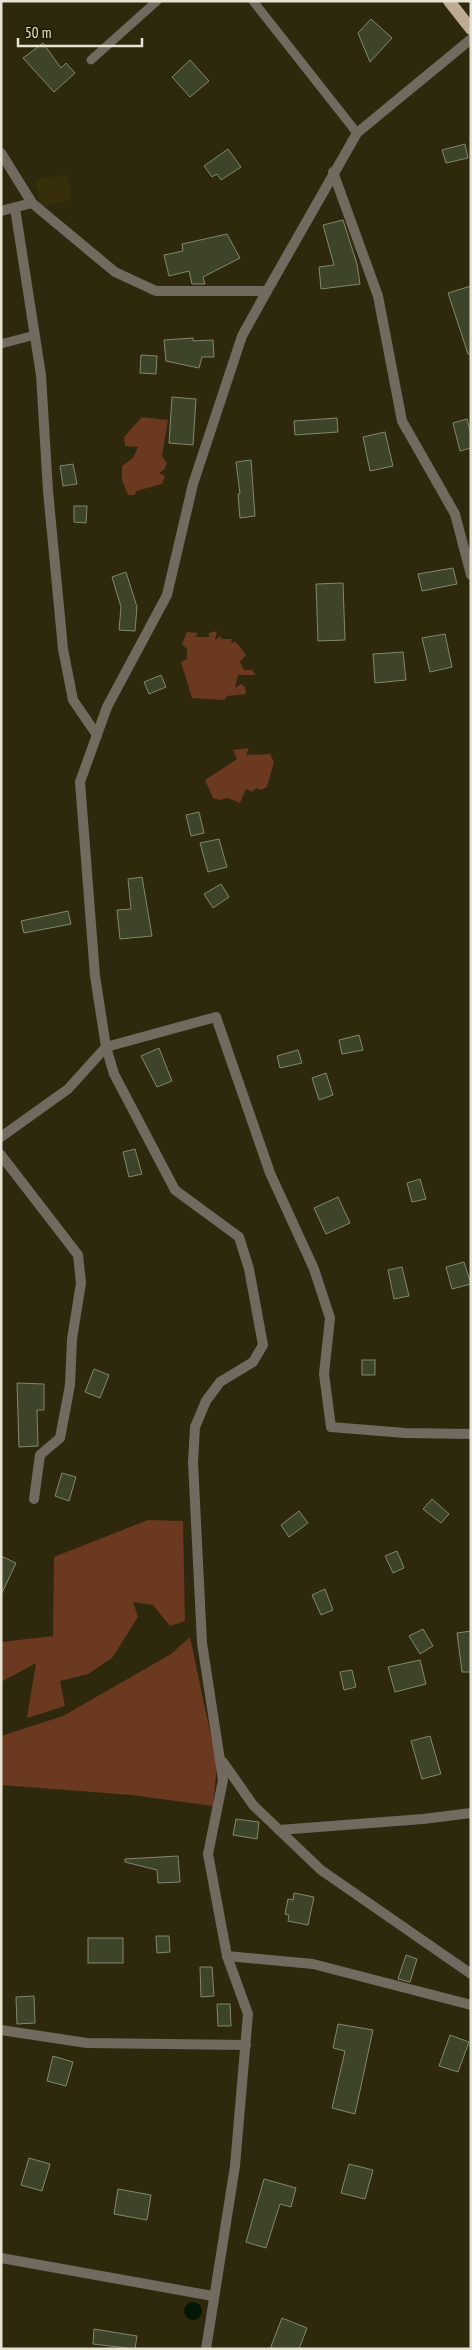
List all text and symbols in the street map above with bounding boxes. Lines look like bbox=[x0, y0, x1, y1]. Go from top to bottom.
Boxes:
scale bar bbox=[18, 15, 141, 47]
text: 50 m bbox=[25, 23, 51, 42]

